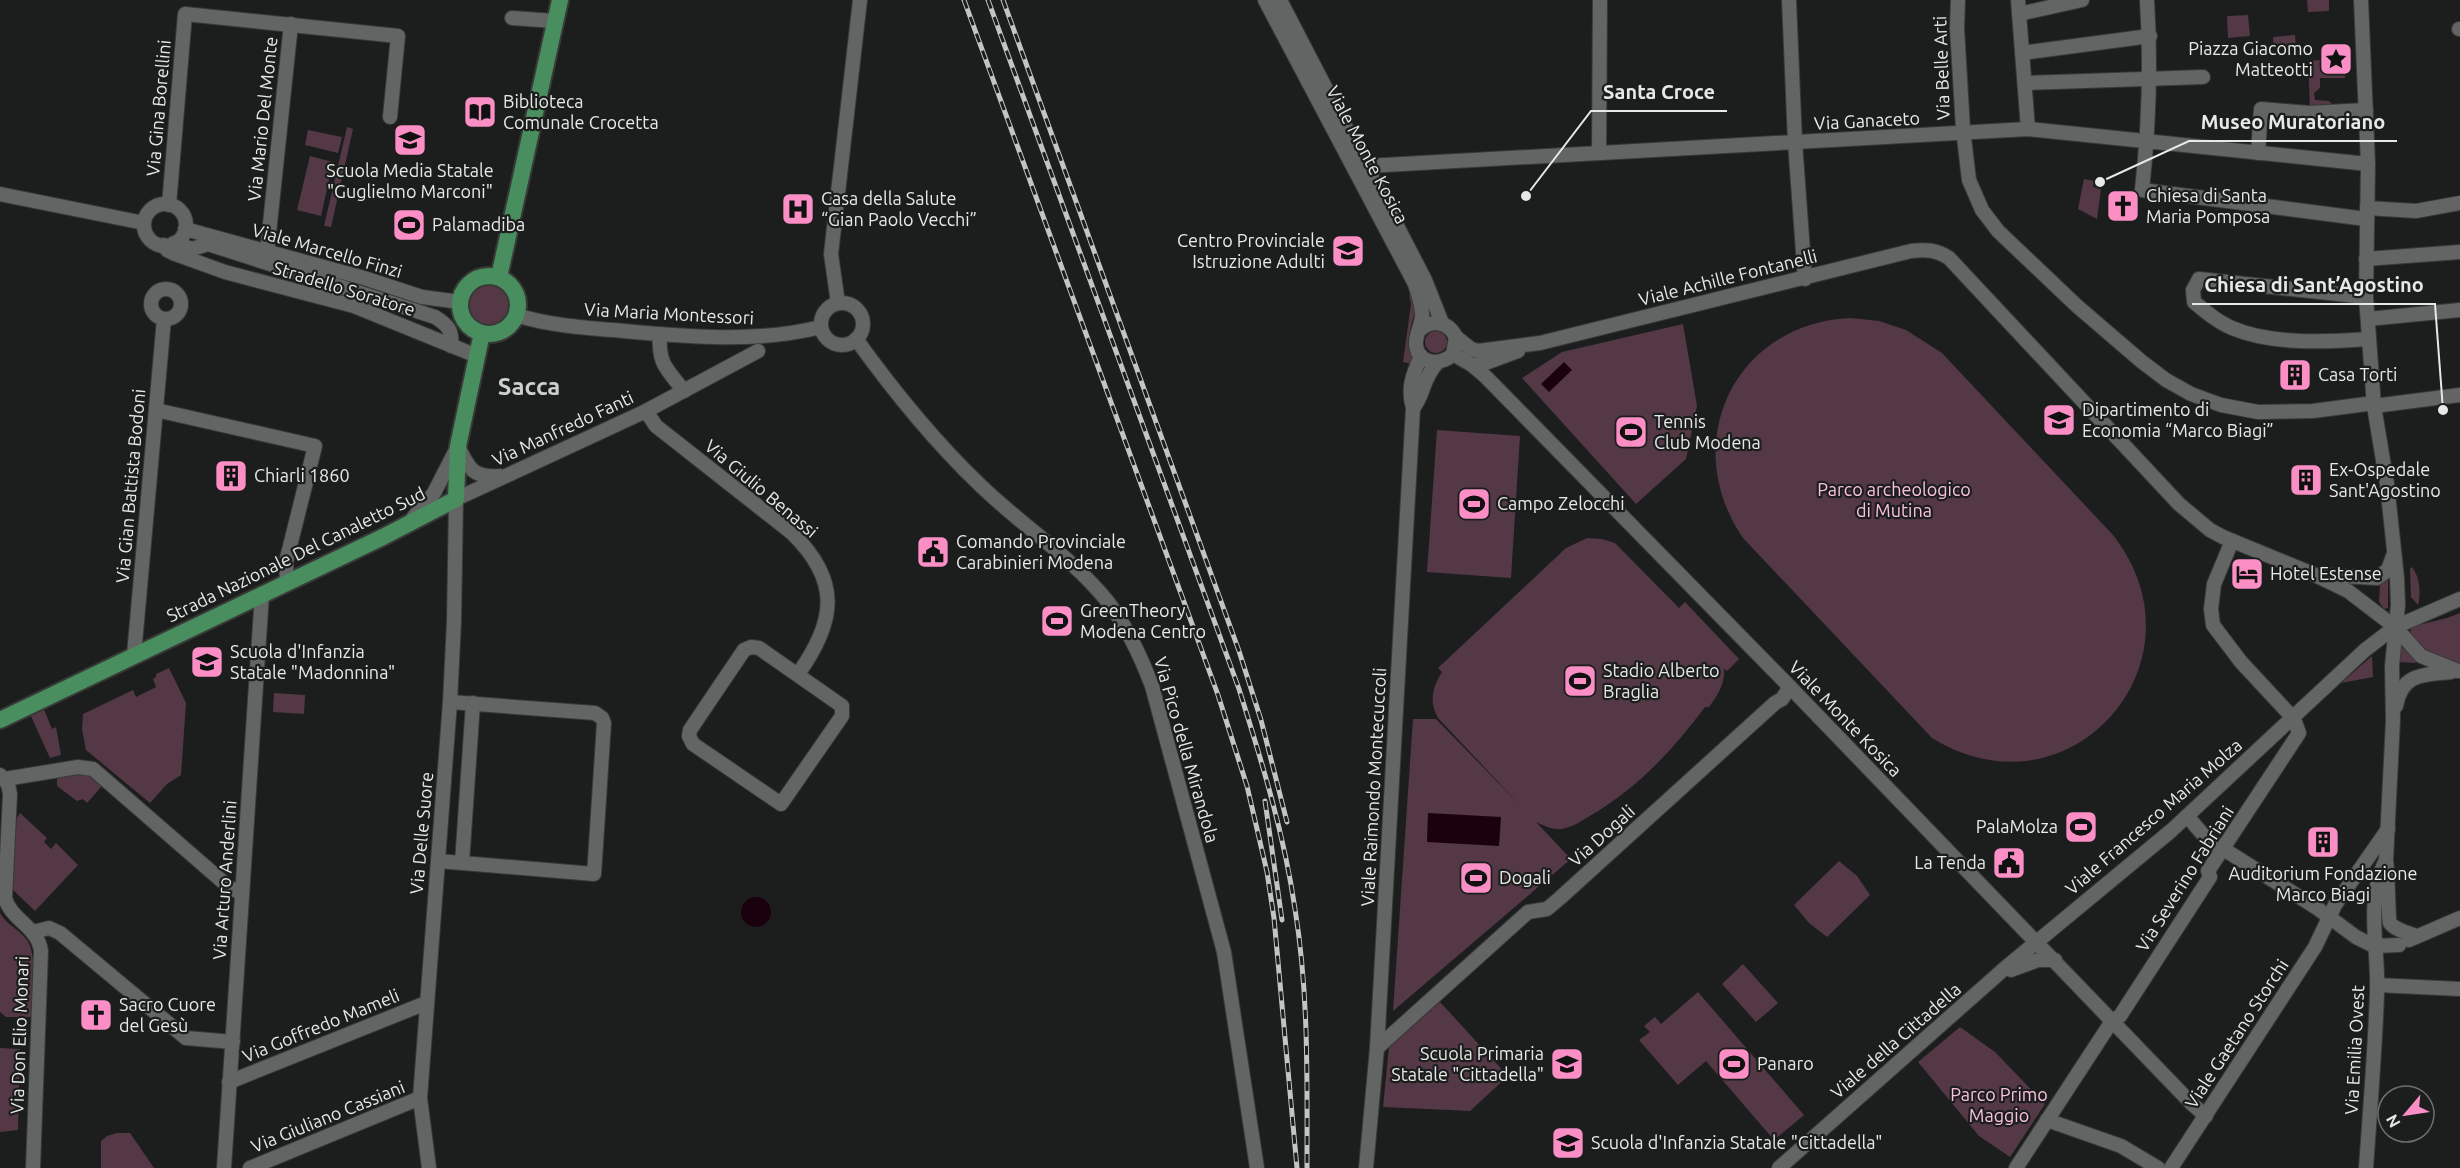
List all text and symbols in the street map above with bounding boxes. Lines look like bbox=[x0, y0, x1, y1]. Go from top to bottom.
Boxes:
street label: Via Belle Arti bbox=[1929, 15, 1953, 121]
street label: Via Mario Del Monte bbox=[243, 36, 281, 202]
place label: Piazza Giacomo Matteotti bbox=[2188, 38, 2313, 79]
street label: Via Gina Borellini bbox=[142, 39, 174, 177]
place icon: Piazza Giacomo Matteotti bbox=[2318, 41, 2354, 77]
callout: Santa Croce bbox=[1591, 73, 1727, 111]
text: Santa Croce bbox=[1603, 80, 1715, 103]
street label: Viale Monte Kosica bbox=[1323, 82, 1413, 227]
place label: Biblioteca Comunale Crocetta bbox=[503, 91, 659, 132]
library icon: Biblioteca Comunale Crocetta bbox=[462, 94, 498, 130]
callout: Museo Muratoriano bbox=[2189, 103, 2397, 141]
street label: Via Ganaceto bbox=[1813, 107, 1921, 133]
text: Museo Muratoriano bbox=[2201, 110, 2385, 133]
school or university icon: Scuola Media Statale "Guglielmo Marconi" bbox=[392, 122, 428, 158]
place label: Scuola Media Statale "Guglielmo Marconi" bbox=[326, 160, 494, 201]
place label: Chiesa di Santa Maria Pomposa bbox=[2146, 185, 2270, 226]
place label: Casa della Salute “Gian Paolo Vecchi” bbox=[821, 188, 977, 229]
church icon: Chiesa di Santa Maria Pomposa bbox=[2105, 188, 2141, 224]
hospital icon: Casa della Salute “Gian Paolo Vecchi” bbox=[780, 191, 816, 227]
sports icon: Palamadiba bbox=[391, 207, 427, 243]
place label: Palamadiba bbox=[432, 214, 525, 234]
street label: Viale Marcello Finzi bbox=[250, 219, 405, 281]
place label: Centro Provinciale Istruzione Adulti bbox=[1177, 230, 1325, 271]
school or university icon: Centro Provinciale Istruzione Adulti bbox=[1330, 233, 1366, 269]
street label: Viale Achille Fontanelli bbox=[1636, 245, 1819, 309]
street label: Stradello Soratore bbox=[271, 257, 418, 319]
callout: Chiesa di Sant’Agostino bbox=[2192, 266, 2435, 304]
text: Chiesa di Sant’Agostino bbox=[2204, 273, 2424, 296]
street label: Via Maria Montessori bbox=[584, 299, 754, 327]
building icon: Casa Torti bbox=[2277, 357, 2313, 393]
place label: Casa Torti bbox=[2318, 364, 2397, 384]
district label: Sacca bbox=[498, 373, 560, 400]
street label: Via Manfredo Fanti bbox=[489, 387, 636, 470]
street label: Via Gian Battista Bodoni bbox=[112, 388, 148, 584]
place label: Dipartimento di Economia “Marco Biagi” bbox=[2082, 399, 2274, 440]
school or university icon: Dipartimento di Economia “Marco Biagi” bbox=[2041, 402, 2077, 438]
place label: Tennis Club Modena bbox=[1654, 411, 1761, 452]
sports icon: Tennis Club Modena bbox=[1613, 414, 1649, 450]
street label: Via Giulio Benassi bbox=[701, 435, 822, 541]
building icon: Chiarli 1860 bbox=[213, 458, 249, 494]
place label: Ex-Ospedale Sant'Agostino bbox=[2329, 459, 2441, 500]
building icon: Ex-Ospedale Sant'Agostino bbox=[2288, 462, 2324, 498]
place label: Chiarli 1860 bbox=[254, 465, 350, 485]
park label: Parco archeologico di Mutina bbox=[1817, 479, 1971, 520]
street label: Strada Nazionale Del Canaletto Sud bbox=[163, 483, 428, 626]
sports icon: Campo Zelocchi bbox=[1456, 486, 1492, 522]
place label: Campo Zelocchi bbox=[1497, 493, 1625, 513]
place label: Comando Provinciale Carabinieri Modena bbox=[956, 531, 1126, 572]
public building icon: Comando Provinciale Carabinieri Modena bbox=[915, 534, 951, 570]
hotel icon: Hotel Estense bbox=[2229, 556, 2265, 592]
place label: Hotel Estense bbox=[2270, 563, 2382, 583]
place label: GreenTheory Modena Centro bbox=[1080, 600, 1206, 641]
sports icon: GreenTheory Modena Centro bbox=[1039, 603, 1075, 639]
place label: Scuola d'Infanzia Statale "Madonnina" bbox=[230, 641, 395, 682]
school or university icon: Scuola d'Infanzia Statale "Madonnina" bbox=[189, 644, 225, 680]
street label: Via Pico della Mirandola bbox=[1151, 654, 1223, 845]
street label: Viale Monte Kosica bbox=[1785, 656, 1906, 780]
place label: Stadio Alberto Braglia bbox=[1603, 660, 1720, 701]
sports icon: Stadio Alberto Braglia bbox=[1562, 663, 1598, 699]
street label: Viale Raimondo Montecuccoli bbox=[1357, 667, 1389, 907]
street label: Viale Francesco Maria Molza bbox=[2061, 734, 2245, 898]
street label: Via Delle Suore bbox=[406, 771, 436, 895]
street label: Via Arturo Anderlini bbox=[208, 799, 240, 960]
street label: Via Dogali bbox=[1564, 800, 1638, 870]
street label: Via Severino Fabriani bbox=[2131, 802, 2237, 955]
sports icon: PalaMolza bbox=[2063, 809, 2099, 845]
place label: PalaMolza bbox=[1976, 816, 2058, 836]
building icon: Auditorium Fondazione Marco Biagi bbox=[2305, 824, 2341, 860]
public building icon: La Tenda bbox=[1991, 845, 2027, 881]
place label: La Tenda bbox=[1914, 852, 1986, 872]
sports icon: Dogali bbox=[1458, 860, 1494, 896]
place label: Auditorium Fondazione Marco Biagi bbox=[2228, 863, 2418, 904]
place label: Dogali bbox=[1499, 867, 1551, 887]
street label: Viale Gaetano Storchi bbox=[2181, 955, 2292, 1112]
street label: Via Don Elio Monari bbox=[6, 956, 32, 1114]
street label: Viale della Cittadella bbox=[1826, 978, 1964, 1102]
street label: Via Goffredo Mameli bbox=[239, 984, 402, 1066]
street label: Via Emilia Ovest bbox=[2341, 985, 2367, 1115]
place label: Sacro Cuore del Gesù bbox=[119, 994, 216, 1035]
church icon: Sacro Cuore del Gesù bbox=[78, 997, 114, 1033]
place label: Scuola Primaria Statale "Cittadella" bbox=[1391, 1043, 1544, 1084]
school or university icon: Scuola Primaria Statale "Cittadella" bbox=[1549, 1046, 1585, 1082]
sports icon: Panaro bbox=[1716, 1046, 1752, 1082]
place label: Panaro bbox=[1757, 1053, 1814, 1073]
street label: Via Giuliano Cassiani bbox=[248, 1076, 407, 1156]
park label: Parco Primo Maggio bbox=[1950, 1084, 2048, 1125]
north arrow bbox=[2376, 1084, 2436, 1144]
text: N bbox=[2382, 1112, 2404, 1131]
school or university icon: Scuola d'Infanzia Statale "Cittadella" bbox=[1550, 1125, 1586, 1161]
place label: Scuola d'Infanzia Statale "Cittadella" bbox=[1591, 1132, 1883, 1152]

